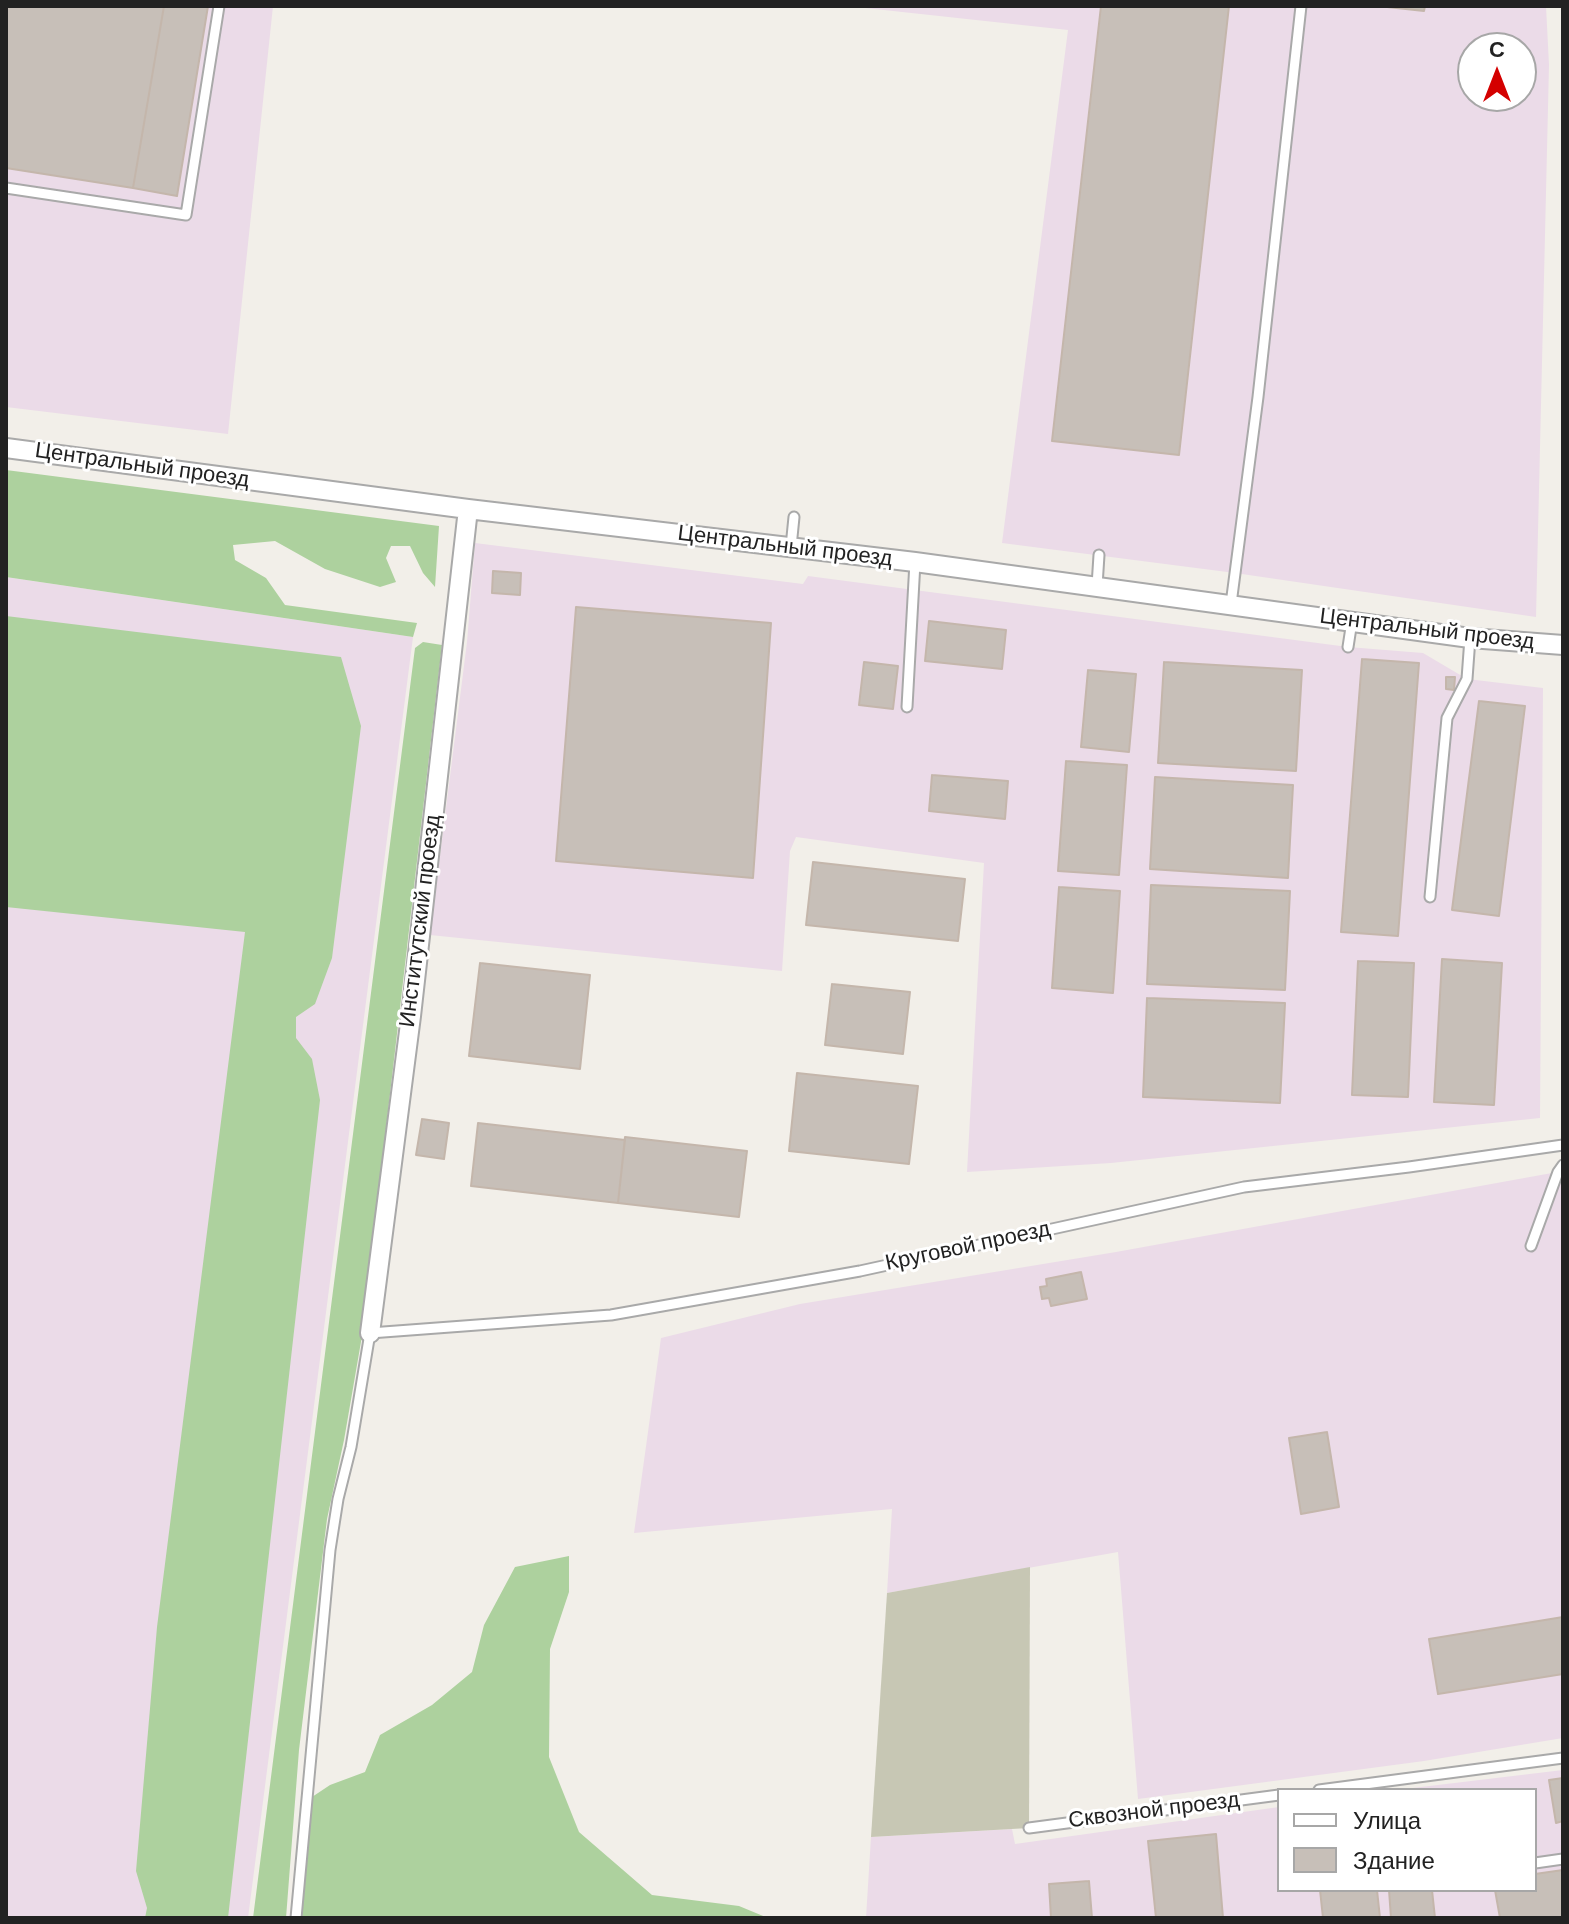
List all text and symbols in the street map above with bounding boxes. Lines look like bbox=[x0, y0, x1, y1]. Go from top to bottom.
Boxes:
north arrow bbox=[1457, 32, 1537, 112]
text: С bbox=[1489, 35, 1505, 64]
street label: Центральный проезд bbox=[33, 438, 251, 494]
street label: Центральный проезд bbox=[676, 521, 894, 573]
street label: Центральный проезд bbox=[1318, 604, 1536, 656]
street label: Институтский проезд bbox=[395, 813, 447, 1029]
street label: Круговой проезд bbox=[883, 1217, 1053, 1277]
street label: Сквозной проезд bbox=[1067, 1787, 1241, 1835]
legend bbox=[1277, 1788, 1537, 1892]
text: Улица bbox=[1353, 1805, 1421, 1836]
text: Здание bbox=[1353, 1845, 1435, 1876]

